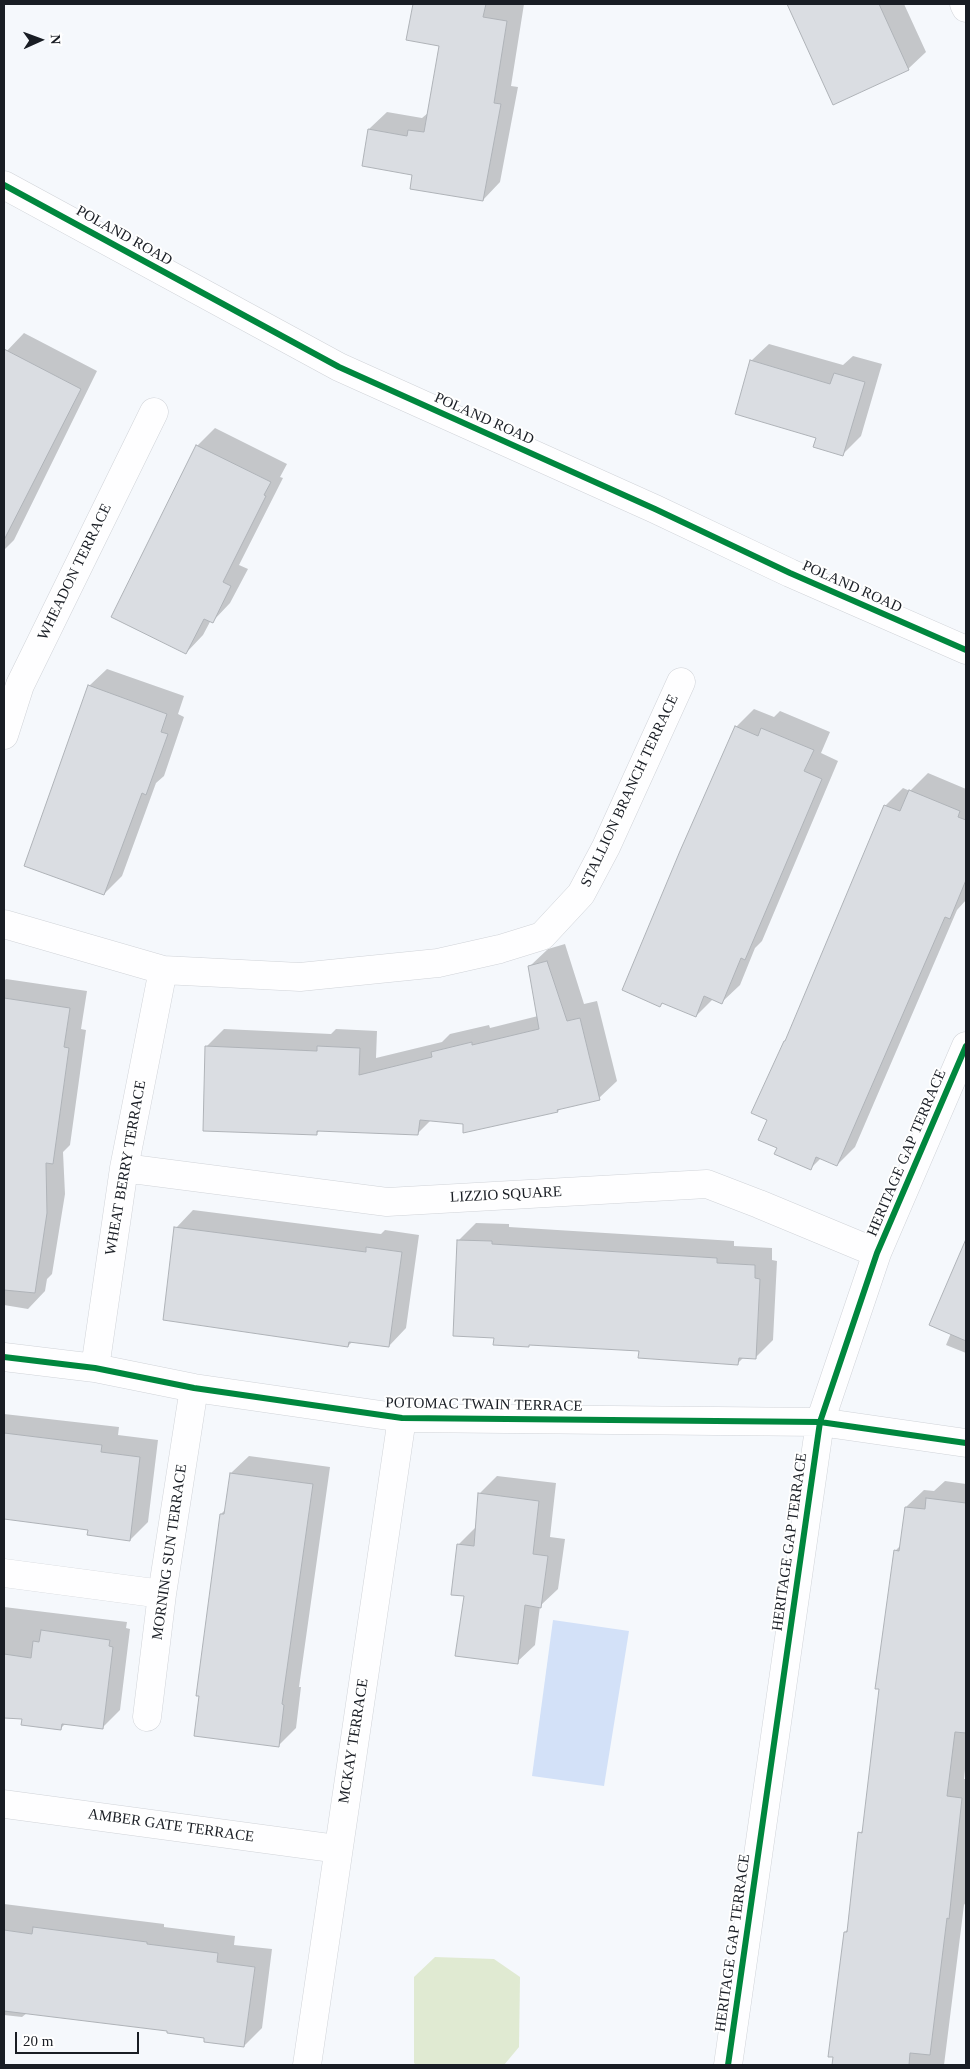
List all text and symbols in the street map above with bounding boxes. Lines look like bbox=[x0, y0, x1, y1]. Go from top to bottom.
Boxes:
north arrow bbox=[15, 15, 65, 65]
text: N bbox=[48, 34, 63, 45]
street label: POLAND ROAD bbox=[73, 202, 175, 270]
street label: POLAND ROAD bbox=[431, 389, 537, 449]
street label: WHEADON TERRACE bbox=[34, 501, 116, 643]
street label: POLAND ROAD bbox=[799, 557, 905, 617]
street label: STALLION BRANCH TERRACE bbox=[577, 692, 683, 890]
street label: HERITAGE GAP TERRACE bbox=[864, 1067, 950, 1239]
street label: WHEAT BERRY TERRACE bbox=[102, 1079, 150, 1257]
street label: LIZZIO SQUARE bbox=[450, 1183, 562, 1207]
street label: POTOMAC TWAIN TERRACE bbox=[385, 1394, 583, 1416]
street label: HERITAGE GAP TERRACE bbox=[769, 1452, 811, 1632]
street label: MORNING SUN TERRACE bbox=[149, 1463, 191, 1641]
street label: MCKAY TERRACE bbox=[335, 1677, 373, 1805]
street label: AMBER GATE TERRACE bbox=[87, 1805, 255, 1847]
street label: HERITAGE GAP TERRACE bbox=[712, 1853, 754, 2033]
scale bar bbox=[18, 2022, 141, 2054]
text: 20 m bbox=[23, 2033, 53, 2049]

